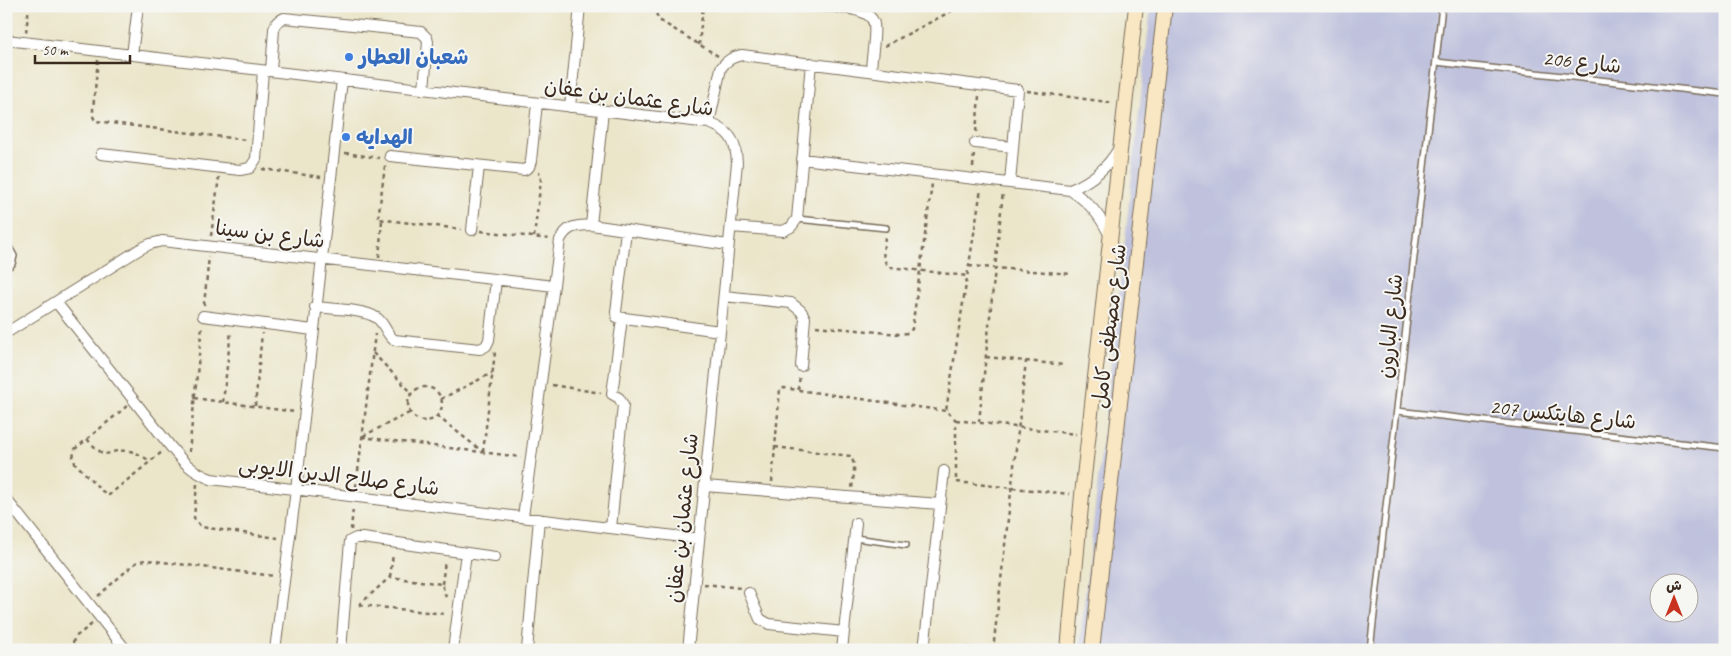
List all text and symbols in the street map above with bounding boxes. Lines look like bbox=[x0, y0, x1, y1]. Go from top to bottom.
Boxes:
scale bar bbox=[35, 32, 130, 64]
text: 50 m bbox=[42, 41, 69, 60]
place label: شعبان العطار bbox=[357, 44, 468, 70]
street label: شارع 206 bbox=[1541, 45, 1623, 81]
marker: شعبان العطار bbox=[343, 51, 355, 63]
street label: شارع عثمان بن عفان bbox=[542, 72, 715, 124]
place label: الهدايه bbox=[356, 124, 413, 150]
marker: الهدايه bbox=[340, 131, 352, 143]
street label: شارع بن سينا bbox=[213, 214, 326, 256]
street label: شارع مصطفى كامل bbox=[1086, 242, 1134, 410]
street label: شارع البارون bbox=[1372, 272, 1410, 380]
street label: شارع هايتكس 207 bbox=[1488, 393, 1638, 437]
street label: شارع عثمان بن عفان bbox=[660, 432, 706, 604]
street label: شارع صلاح الدين الايوبى bbox=[237, 451, 441, 503]
north arrow bbox=[1648, 574, 1698, 624]
text: ش bbox=[1666, 577, 1682, 594]

